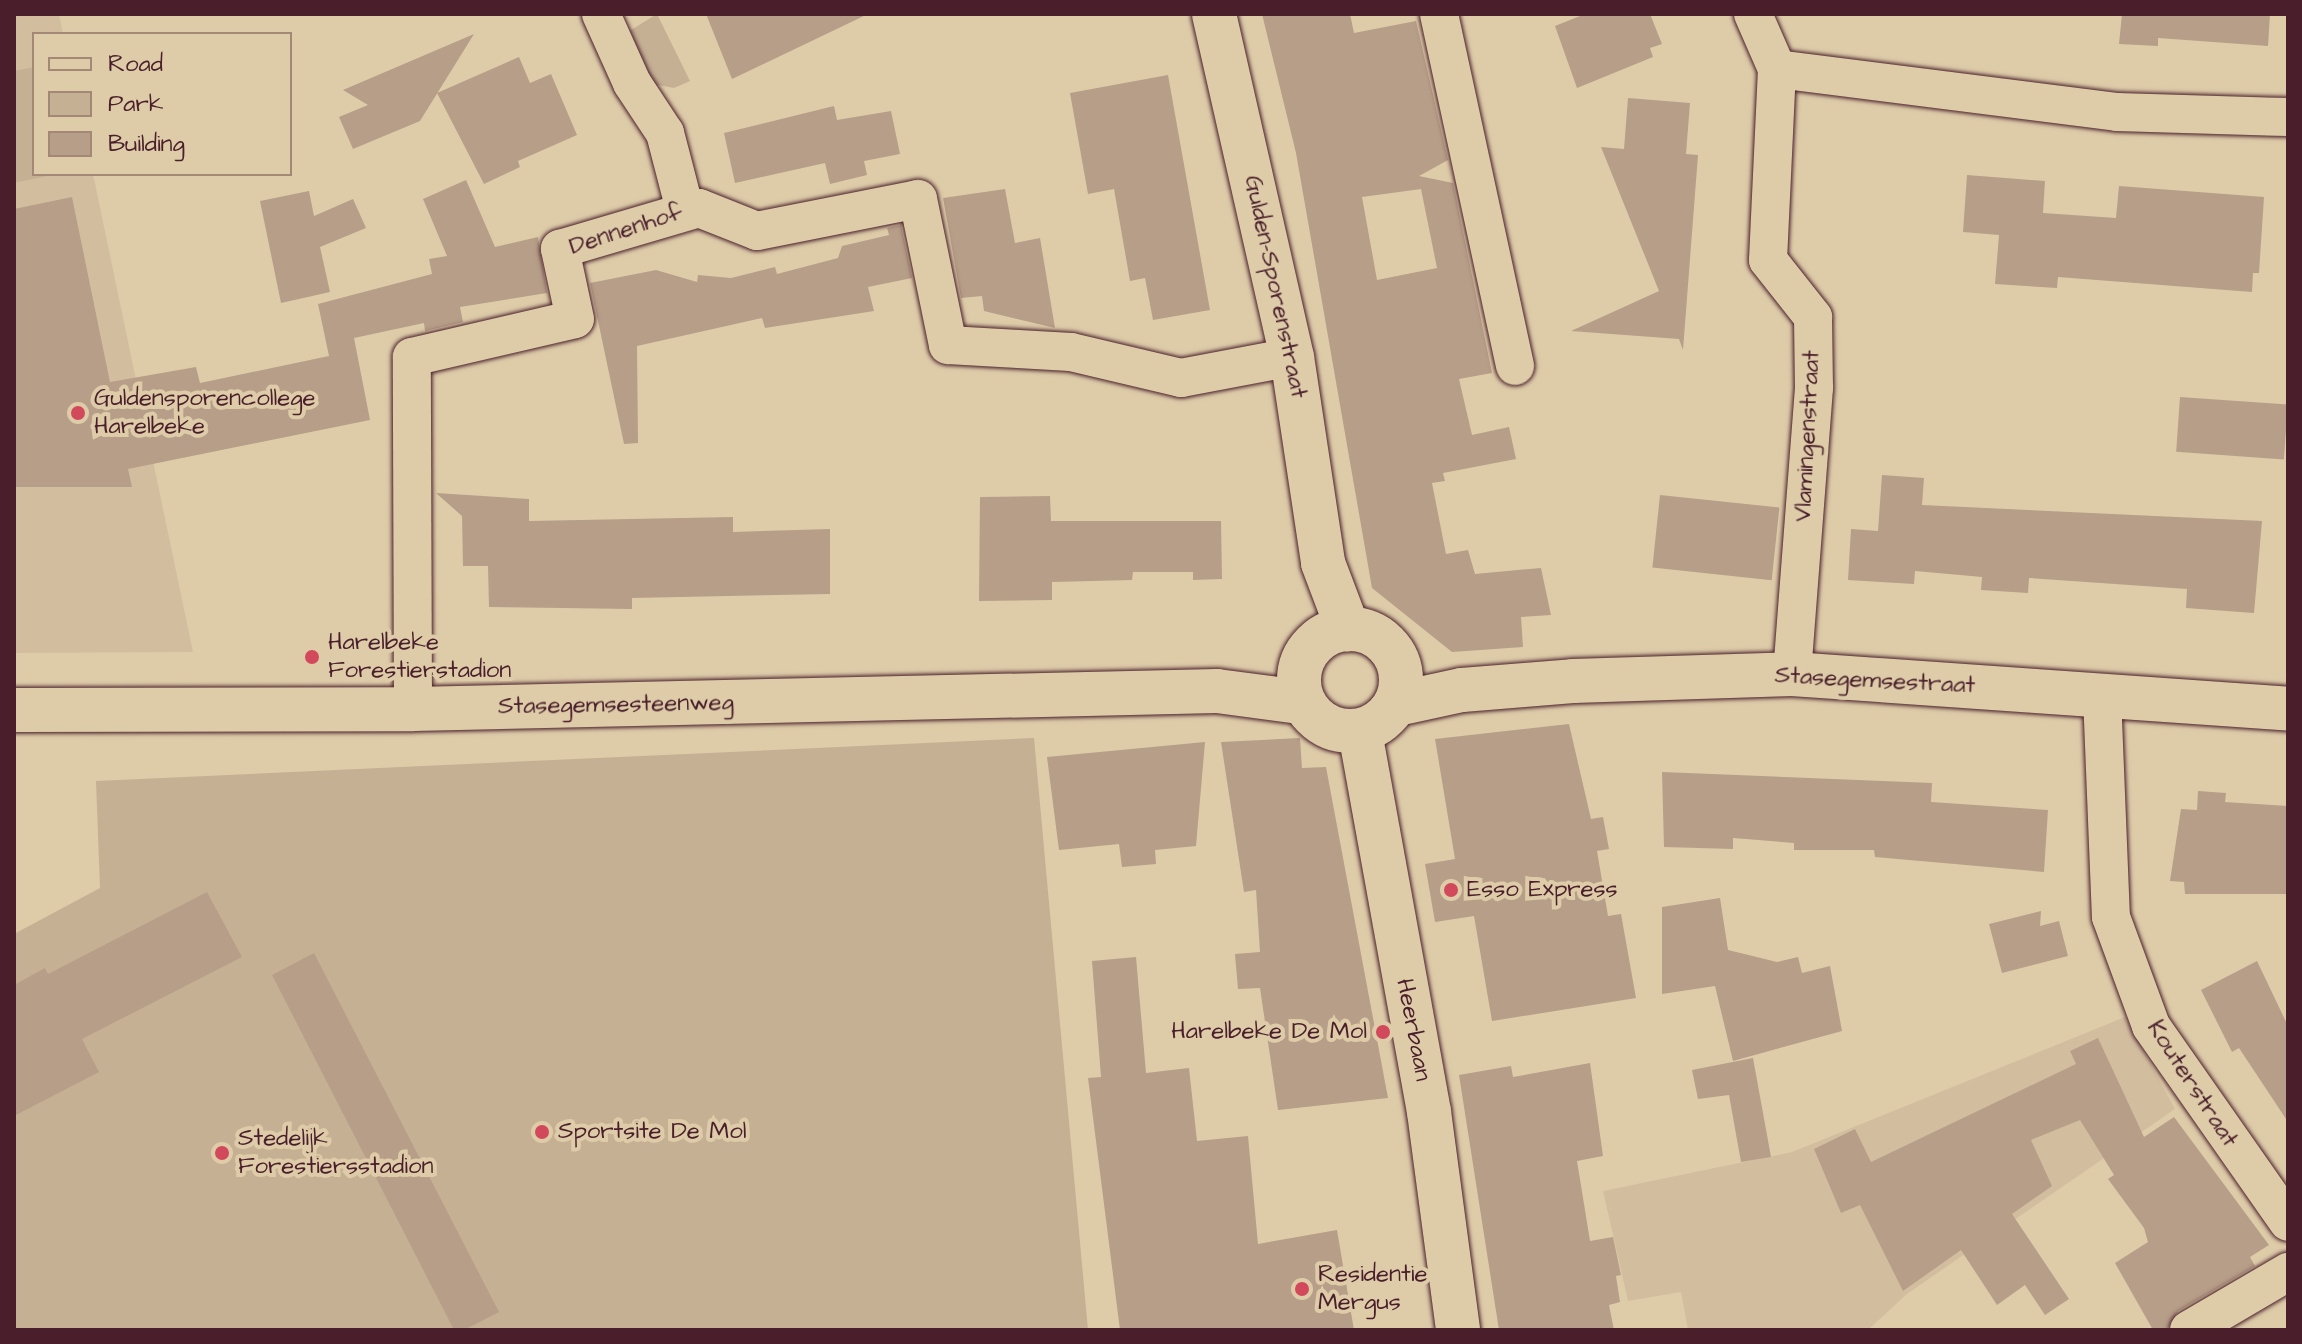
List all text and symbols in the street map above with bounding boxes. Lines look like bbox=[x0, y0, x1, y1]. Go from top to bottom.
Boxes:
legend bbox=[32, 32, 292, 176]
text: Road bbox=[108, 47, 163, 81]
text: Park bbox=[108, 87, 164, 121]
text: Building bbox=[108, 127, 185, 161]
street label: Gulden-Sporenstraat bbox=[1237, 173, 1313, 401]
street label: Dennenhof bbox=[566, 198, 686, 262]
street label: Vlamingenstraat bbox=[1789, 349, 1827, 523]
place label: Guldensporencollege Harelbeke bbox=[94, 385, 316, 441]
marker: Guldensporencollege Harelbeke bbox=[69, 404, 87, 422]
place label: Harelbeke Forestierstadion bbox=[328, 629, 511, 685]
marker: Harelbeke Forestierstadion bbox=[303, 648, 321, 666]
street label: Stasegemsestraat bbox=[1774, 661, 1976, 701]
street label: Stasegemsesteenweg bbox=[498, 689, 734, 721]
place label: Esso Express bbox=[1467, 876, 1618, 904]
marker: Esso Express bbox=[1442, 881, 1460, 899]
street label: Heerbaan bbox=[1389, 976, 1437, 1084]
street label: Kouterstraat bbox=[2140, 1015, 2244, 1153]
place label: Harelbeke De Mol bbox=[1171, 1018, 1367, 1046]
marker: Harelbeke De Mol bbox=[1374, 1023, 1392, 1041]
place label: Sportsite De Mol bbox=[558, 1118, 746, 1146]
marker: Sportsite De Mol bbox=[533, 1123, 551, 1141]
place label: Stedelijk Forestiersstadion bbox=[238, 1125, 433, 1181]
marker: Stedelijk Forestiersstadion bbox=[213, 1144, 231, 1162]
place label: Residentie Mergus bbox=[1318, 1261, 1427, 1317]
marker: Residentie Mergus bbox=[1293, 1280, 1311, 1298]

